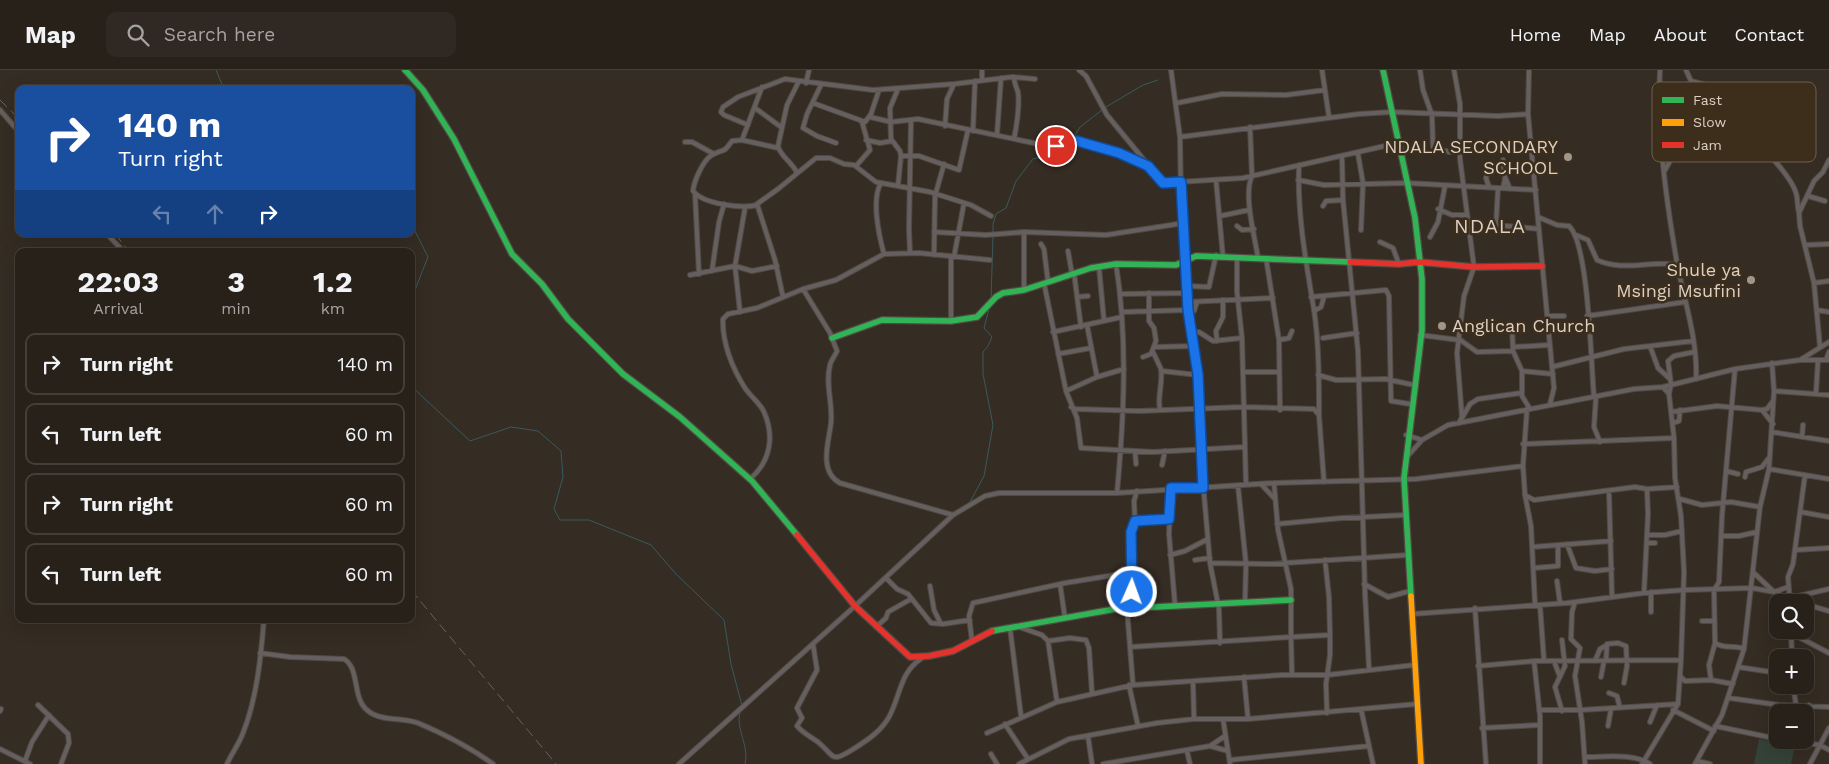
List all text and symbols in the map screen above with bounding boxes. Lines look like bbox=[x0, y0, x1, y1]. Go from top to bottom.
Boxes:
search box bbox=[106, 12, 456, 57]
text: Map bbox=[25, 21, 76, 49]
icon: search bbox=[124, 21, 152, 49]
text: Search here bbox=[164, 23, 275, 46]
text: Home bbox=[1510, 24, 1561, 45]
text: Map bbox=[1589, 24, 1626, 45]
text: About bbox=[1654, 24, 1706, 45]
text: Contact bbox=[1734, 24, 1804, 45]
legend bbox=[1652, 82, 1816, 162]
text: Fast bbox=[1693, 92, 1722, 108]
text: 140 m bbox=[118, 104, 221, 146]
icon: right bbox=[35, 105, 100, 170]
text: Slow bbox=[1693, 114, 1726, 130]
pin bbox=[1035, 125, 1077, 167]
icon: arrive bbox=[1042, 132, 1070, 160]
place label: NDALA SECONDARY SCHOOL bbox=[1384, 136, 1559, 178]
text: Jam bbox=[1693, 137, 1722, 153]
text: Turn right bbox=[118, 146, 223, 171]
marker: NDALA SECONDARY SCHOOL bbox=[1562, 151, 1574, 163]
icon: left bbox=[148, 200, 176, 228]
icon: ahead bbox=[201, 200, 229, 228]
icon: right bbox=[254, 200, 282, 228]
district label: NDALA bbox=[1454, 214, 1526, 238]
place label: Shule ya Msingi Msufini bbox=[1616, 259, 1741, 301]
text: 22:03 bbox=[77, 264, 159, 299]
text: 3 bbox=[227, 264, 245, 299]
text: 1.2 bbox=[313, 264, 353, 299]
marker: Shule ya Msingi Msufini bbox=[1745, 274, 1757, 286]
text: Arrival bbox=[93, 299, 143, 318]
text: min bbox=[221, 299, 251, 318]
text: km bbox=[321, 299, 345, 318]
place label: Anglican Church bbox=[1452, 315, 1595, 336]
marker: Anglican Church bbox=[1436, 320, 1448, 332]
icon: right bbox=[37, 350, 65, 378]
text: Turn right bbox=[80, 353, 173, 376]
text: 140 m bbox=[338, 353, 393, 376]
icon: left bbox=[37, 420, 65, 448]
text: Turn left bbox=[80, 423, 161, 446]
text: 60 m bbox=[345, 423, 393, 446]
icon: right bbox=[37, 490, 65, 518]
text: Turn right bbox=[80, 493, 173, 516]
text: 60 m bbox=[345, 493, 393, 516]
icon: left bbox=[37, 560, 65, 588]
text: Turn left bbox=[80, 563, 161, 586]
text: 60 m bbox=[345, 563, 393, 586]
position arrow bbox=[1105, 565, 1157, 617]
map controls bbox=[1769, 594, 1814, 749]
button: search bbox=[1769, 594, 1814, 639]
button: + bbox=[1769, 649, 1814, 694]
button: − bbox=[1769, 704, 1814, 749]

